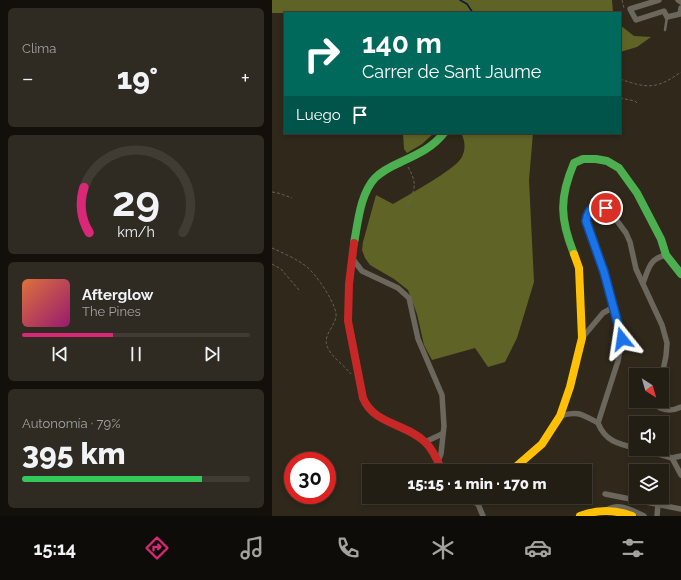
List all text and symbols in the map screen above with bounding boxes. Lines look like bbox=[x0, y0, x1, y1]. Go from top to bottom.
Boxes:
text: 140 m bbox=[362, 27, 442, 60]
icon: right bbox=[296, 28, 348, 80]
text: Clima bbox=[22, 41, 56, 56]
text: 19° bbox=[117, 61, 158, 96]
text: Carrer de Sant Jaume bbox=[362, 61, 541, 82]
text: − bbox=[22, 65, 34, 91]
text: + bbox=[241, 65, 250, 91]
icon: arrive bbox=[349, 104, 371, 126]
text: Luego bbox=[296, 106, 341, 124]
text: 29 bbox=[112, 176, 160, 225]
pin bbox=[589, 191, 623, 225]
icon: arrive bbox=[595, 197, 617, 219]
text: km/h bbox=[117, 223, 155, 239]
text: Afterglow bbox=[82, 286, 153, 304]
text: The Pines bbox=[82, 304, 141, 319]
position arrow bbox=[601, 318, 643, 360]
icon: previous bbox=[49, 343, 71, 365]
icon: pause bbox=[125, 343, 147, 365]
icon: next bbox=[201, 343, 223, 365]
north arrow bbox=[629, 368, 669, 408]
map controls bbox=[629, 368, 669, 504]
text: Autonomía · 79% bbox=[22, 416, 120, 431]
button: sound bbox=[629, 416, 669, 456]
text: 395 km bbox=[22, 436, 126, 471]
speed limit sign: 30 bbox=[284, 452, 336, 504]
button: layers bbox=[629, 464, 669, 504]
text: 15:15 · 1 min · 170 m bbox=[407, 475, 547, 493]
icon: directions bbox=[143, 534, 171, 562]
icon: music bbox=[238, 534, 266, 562]
icon: phone bbox=[334, 534, 362, 562]
icon: climate bbox=[429, 534, 457, 562]
icon: car bbox=[524, 534, 552, 562]
icon: filters bbox=[619, 534, 647, 562]
text: 15:14 bbox=[34, 538, 76, 559]

